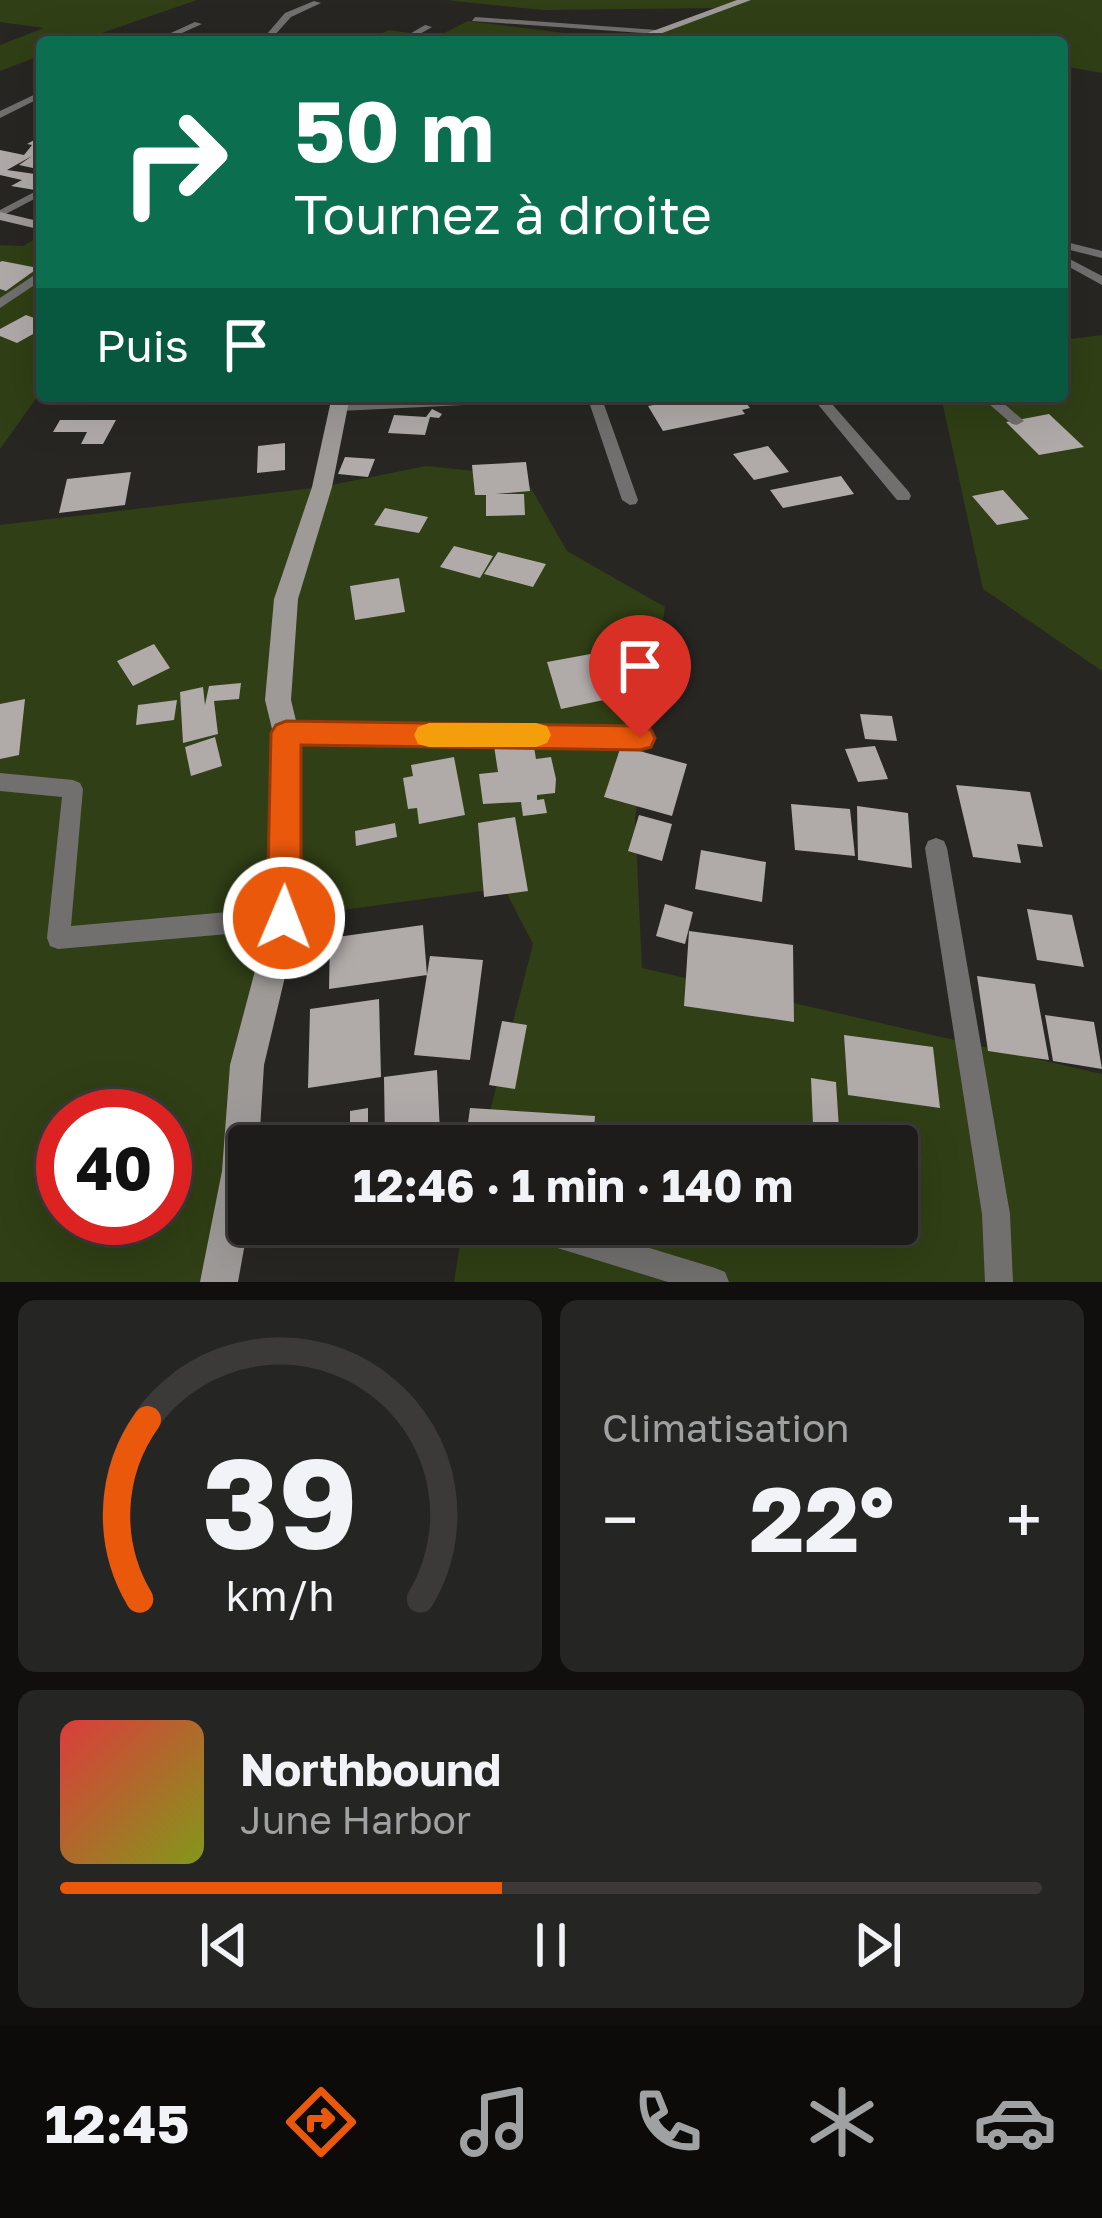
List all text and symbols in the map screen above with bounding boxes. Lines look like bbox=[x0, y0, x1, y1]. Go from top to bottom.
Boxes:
text: 50 m bbox=[294, 80, 494, 180]
icon: right bbox=[96, 84, 252, 240]
text: Tournez à droite bbox=[294, 181, 712, 246]
icon: arrive bbox=[213, 312, 279, 378]
text: Puis bbox=[96, 318, 189, 372]
pin bbox=[589, 615, 691, 738]
icon: arrive bbox=[607, 633, 673, 699]
position arrow bbox=[221, 855, 347, 981]
speed limit sign: 40 bbox=[36, 1089, 192, 1245]
text: 12:46 · 1 min · 140 m bbox=[353, 1158, 793, 1212]
text: Climatisation bbox=[602, 1404, 849, 1451]
text: 39 bbox=[202, 1426, 358, 1575]
text: 22° bbox=[750, 1464, 894, 1572]
text: − bbox=[602, 1479, 638, 1559]
text: + bbox=[1006, 1479, 1042, 1559]
text: km/h bbox=[225, 1569, 335, 1620]
text: Northbound bbox=[240, 1742, 501, 1796]
text: June Harbor bbox=[240, 1796, 471, 1843]
icon: previous bbox=[191, 1912, 257, 1978]
icon: pause bbox=[518, 1912, 584, 1978]
icon: next bbox=[845, 1912, 911, 1978]
icon: directions bbox=[279, 2080, 363, 2164]
icon: music bbox=[453, 2080, 537, 2164]
icon: phone bbox=[626, 2080, 710, 2164]
icon: climate bbox=[800, 2080, 884, 2164]
icon: car bbox=[973, 2080, 1057, 2164]
text: 12:45 bbox=[45, 2090, 190, 2155]

